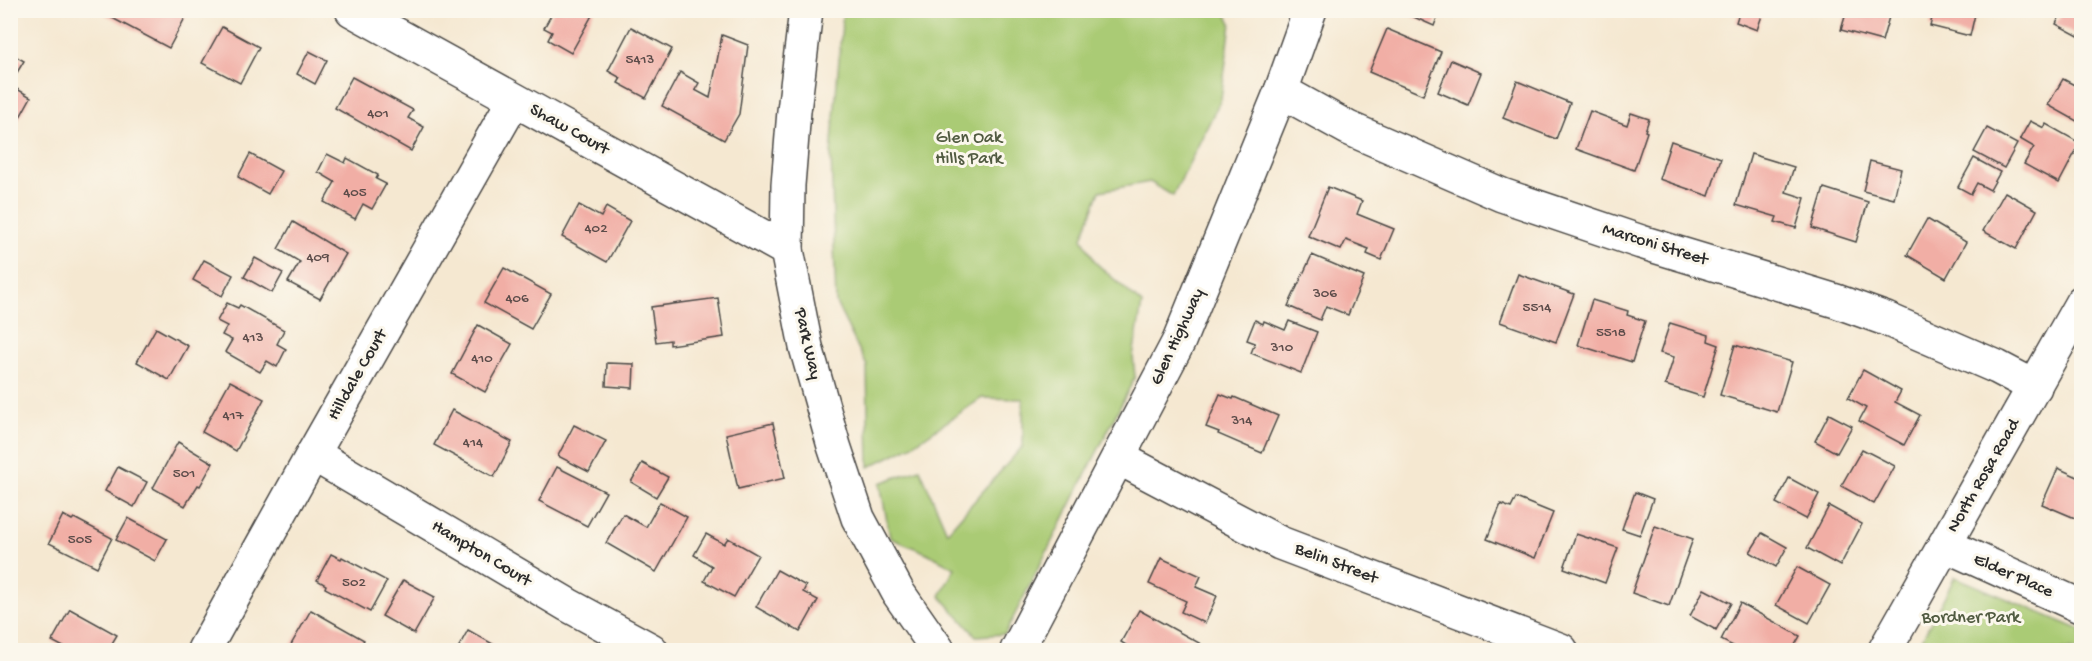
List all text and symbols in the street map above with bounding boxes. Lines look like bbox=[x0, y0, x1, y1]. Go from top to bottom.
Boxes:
house number: 5413 bbox=[626, 51, 655, 69]
street label: Shaw Court bbox=[526, 100, 614, 161]
house number: 401 bbox=[367, 105, 389, 123]
park label: Glen Oak Hills Park bbox=[935, 128, 1005, 170]
house number: 405 bbox=[343, 184, 367, 202]
street label: Marconi Street bbox=[1600, 219, 1712, 271]
house number: 402 bbox=[585, 220, 607, 238]
house number: 409 bbox=[306, 249, 330, 267]
street label: Glen Highway bbox=[1146, 285, 1210, 389]
house number: 306 bbox=[1312, 285, 1337, 303]
house number: 406 bbox=[505, 290, 529, 308]
house number: 5514 bbox=[1523, 299, 1551, 317]
street label: Park Way bbox=[788, 305, 825, 382]
street label: Hilldale Court bbox=[324, 324, 393, 424]
house number: 5518 bbox=[1596, 324, 1626, 342]
house number: 413 bbox=[243, 329, 264, 347]
house number: 310 bbox=[1270, 339, 1294, 357]
house number: 410 bbox=[471, 350, 493, 368]
house number: 417 bbox=[223, 407, 245, 425]
house number: 314 bbox=[1231, 412, 1252, 430]
street label: North Rosa Road bbox=[1943, 414, 2026, 537]
house number: 414 bbox=[463, 434, 483, 452]
house number: 501 bbox=[173, 465, 195, 483]
street label: Hampton Court bbox=[427, 516, 536, 593]
house number: 505 bbox=[68, 531, 92, 549]
street label: Belin Street bbox=[1291, 538, 1382, 590]
street label: Elder Place bbox=[1970, 549, 2057, 603]
house number: 502 bbox=[342, 574, 366, 592]
park label: Bordner Park bbox=[1921, 608, 2022, 629]

